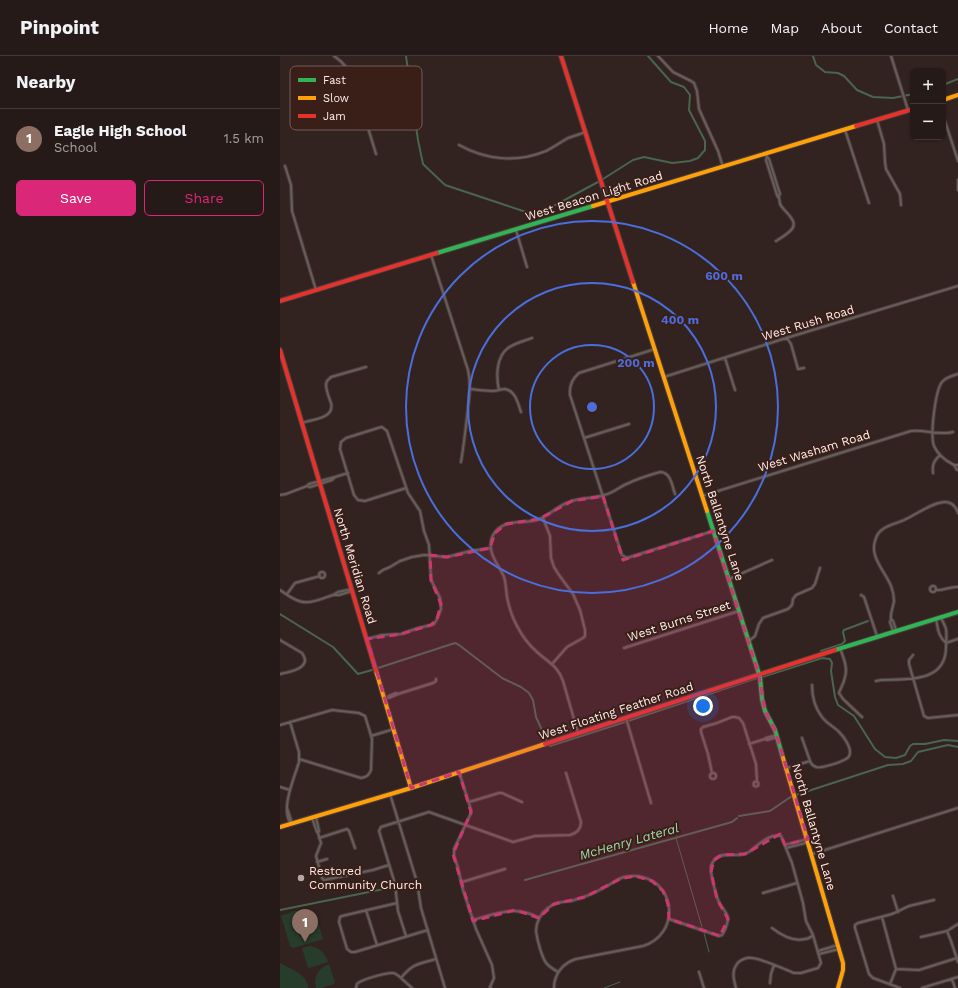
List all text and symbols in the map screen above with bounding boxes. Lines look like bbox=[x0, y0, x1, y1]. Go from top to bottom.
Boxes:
text: Pinpoint bbox=[20, 16, 99, 39]
text: Home bbox=[708, 20, 748, 36]
text: Map bbox=[770, 20, 799, 36]
text: About bbox=[821, 20, 862, 36]
text: Contact bbox=[884, 20, 938, 36]
legend bbox=[290, 66, 422, 130]
map controls bbox=[910, 68, 946, 140]
button: + bbox=[910, 68, 946, 104]
text: Nearby bbox=[16, 72, 75, 92]
text: Fast bbox=[323, 74, 346, 87]
text: Slow bbox=[323, 92, 349, 105]
button: − bbox=[910, 104, 946, 140]
text: Jam bbox=[323, 110, 346, 123]
text: Eagle High School bbox=[54, 122, 186, 140]
text: 1 bbox=[26, 131, 32, 146]
text: 1.5 km bbox=[224, 131, 264, 146]
text: School bbox=[54, 140, 97, 155]
street label: West Beacon Light Road bbox=[524, 168, 664, 224]
button: Save bbox=[16, 180, 136, 216]
button: Share bbox=[144, 180, 264, 216]
text: 600 m bbox=[705, 269, 743, 283]
street label: West Rush Road bbox=[760, 302, 856, 344]
text: 400 m bbox=[661, 313, 699, 327]
text: 200 m bbox=[617, 356, 655, 370]
centre of rings bbox=[585, 400, 599, 414]
street label: West Washam Road bbox=[756, 427, 872, 475]
street label: North Ballantyne Lane bbox=[693, 453, 747, 583]
street label: North Meridian Road bbox=[331, 506, 379, 626]
street label: West Burns Street bbox=[626, 598, 732, 644]
street label: West Floating Feather Road bbox=[537, 679, 695, 743]
your location bbox=[693, 696, 713, 716]
street label: North Ballantyne Lane bbox=[789, 762, 839, 892]
water label: McHenry Lateral bbox=[578, 820, 681, 863]
place label: Restored Community Church bbox=[309, 864, 422, 892]
marker: Restored Community Church bbox=[296, 873, 306, 883]
pin: 1 bbox=[292, 909, 318, 942]

